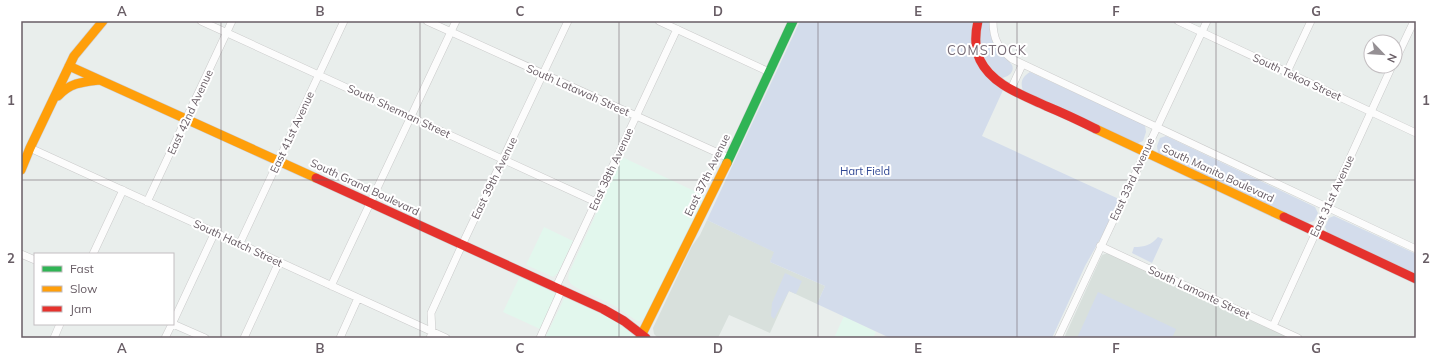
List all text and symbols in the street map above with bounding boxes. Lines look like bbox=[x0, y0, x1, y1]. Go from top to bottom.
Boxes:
text: A bbox=[117, 3, 127, 19]
text: B bbox=[316, 3, 325, 19]
text: C bbox=[516, 3, 525, 19]
text: D bbox=[713, 3, 723, 19]
text: E bbox=[914, 3, 922, 19]
text: F bbox=[1112, 3, 1120, 19]
text: G bbox=[1311, 3, 1321, 19]
north arrow bbox=[1363, 34, 1403, 74]
district label: COMSTOCK bbox=[947, 42, 1027, 58]
street label: South Tekoa Street bbox=[1250, 50, 1344, 104]
text: N bbox=[1384, 52, 1400, 65]
street label: South Latawah Street bbox=[524, 61, 632, 119]
street label: East 42nd Avenue bbox=[164, 67, 216, 157]
street label: South Sherman Street bbox=[345, 81, 453, 141]
street label: East 41st Avenue bbox=[267, 89, 317, 175]
text: 1 bbox=[7, 92, 15, 108]
text: 1 bbox=[1422, 92, 1430, 108]
street label: East 38th Avenue bbox=[586, 125, 636, 213]
street label: East 37th Avenue bbox=[681, 132, 733, 218]
street label: East 39th Avenue bbox=[468, 135, 520, 221]
street label: East 33rd Avenue bbox=[1107, 135, 1157, 223]
street label: South Manito Boulevard bbox=[1160, 141, 1276, 205]
street label: East 31st Avenue bbox=[1307, 153, 1357, 239]
street label: South Grand Boulevard bbox=[308, 156, 422, 218]
park label: Hart Field bbox=[840, 164, 890, 178]
street label: South Hatch Street bbox=[191, 216, 285, 270]
text: 2 bbox=[7, 250, 15, 266]
text: 2 bbox=[1422, 250, 1430, 266]
legend bbox=[34, 253, 174, 325]
text: Fast bbox=[70, 261, 94, 276]
street label: South Lamonte Street bbox=[1146, 262, 1252, 322]
text: Slow bbox=[70, 281, 98, 296]
text: Jam bbox=[70, 301, 92, 316]
text: A bbox=[117, 340, 127, 356]
text: B bbox=[316, 340, 325, 356]
text: C bbox=[516, 340, 525, 356]
text: D bbox=[713, 340, 723, 356]
text: E bbox=[914, 340, 922, 356]
text: F bbox=[1112, 340, 1120, 356]
text: G bbox=[1311, 340, 1321, 356]

